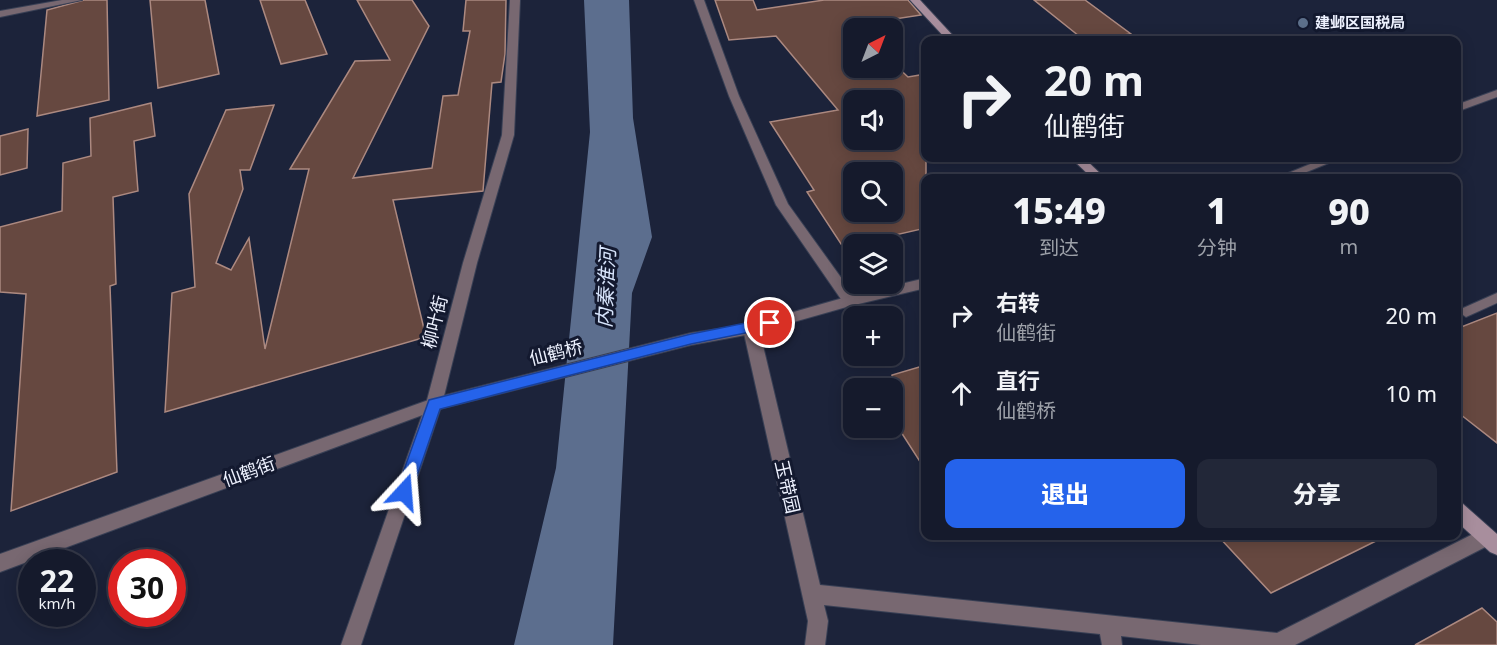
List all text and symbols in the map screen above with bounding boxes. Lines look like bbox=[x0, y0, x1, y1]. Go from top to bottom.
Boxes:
place label: 建邺区国税局 bbox=[1315, 12, 1405, 32]
marker: 建邺区国税局 bbox=[1296, 16, 1310, 30]
north arrow bbox=[843, 18, 903, 78]
map controls bbox=[843, 18, 903, 438]
text: 20 m bbox=[1044, 51, 1144, 108]
icon: right bbox=[945, 60, 1023, 138]
button: sound bbox=[843, 90, 903, 150]
text: 仙鹤街 bbox=[1044, 107, 1125, 144]
button: search bbox=[843, 162, 903, 222]
text: 15:49 bbox=[1012, 186, 1106, 235]
text: 1 bbox=[1207, 186, 1227, 235]
text: 90 bbox=[1328, 187, 1370, 236]
text: m bbox=[1340, 233, 1358, 260]
button: layers bbox=[843, 234, 903, 294]
text: 到达 bbox=[1039, 234, 1079, 261]
text: 分钟 bbox=[1197, 234, 1237, 261]
water label: 内秦淮河 bbox=[590, 243, 621, 329]
text: 右转 bbox=[996, 287, 1040, 317]
street label: 柳叶街 bbox=[416, 293, 452, 351]
pin bbox=[744, 297, 795, 348]
icon: right bbox=[945, 299, 978, 332]
text: 20 m bbox=[1386, 300, 1437, 330]
icon: arrive bbox=[753, 306, 786, 339]
button: + bbox=[843, 306, 903, 366]
text: 仙鹤街 bbox=[996, 319, 1056, 346]
street label: 仙鹤桥 bbox=[527, 334, 585, 370]
text: 直行 bbox=[996, 365, 1040, 395]
icon: ahead bbox=[945, 377, 978, 410]
button: − bbox=[843, 378, 903, 438]
text: 10 m bbox=[1386, 378, 1437, 408]
text: 仙鹤桥 bbox=[996, 397, 1056, 424]
street label: 仙鹤街 bbox=[219, 451, 278, 492]
street label: 玉带园 bbox=[770, 458, 806, 516]
button: 退出 bbox=[945, 459, 1185, 528]
button: 分享 bbox=[1197, 459, 1437, 528]
position arrow bbox=[372, 460, 436, 524]
speed limit sign: 30 bbox=[108, 549, 186, 627]
text: 22 bbox=[40, 560, 74, 601]
text: km/h bbox=[39, 593, 75, 613]

